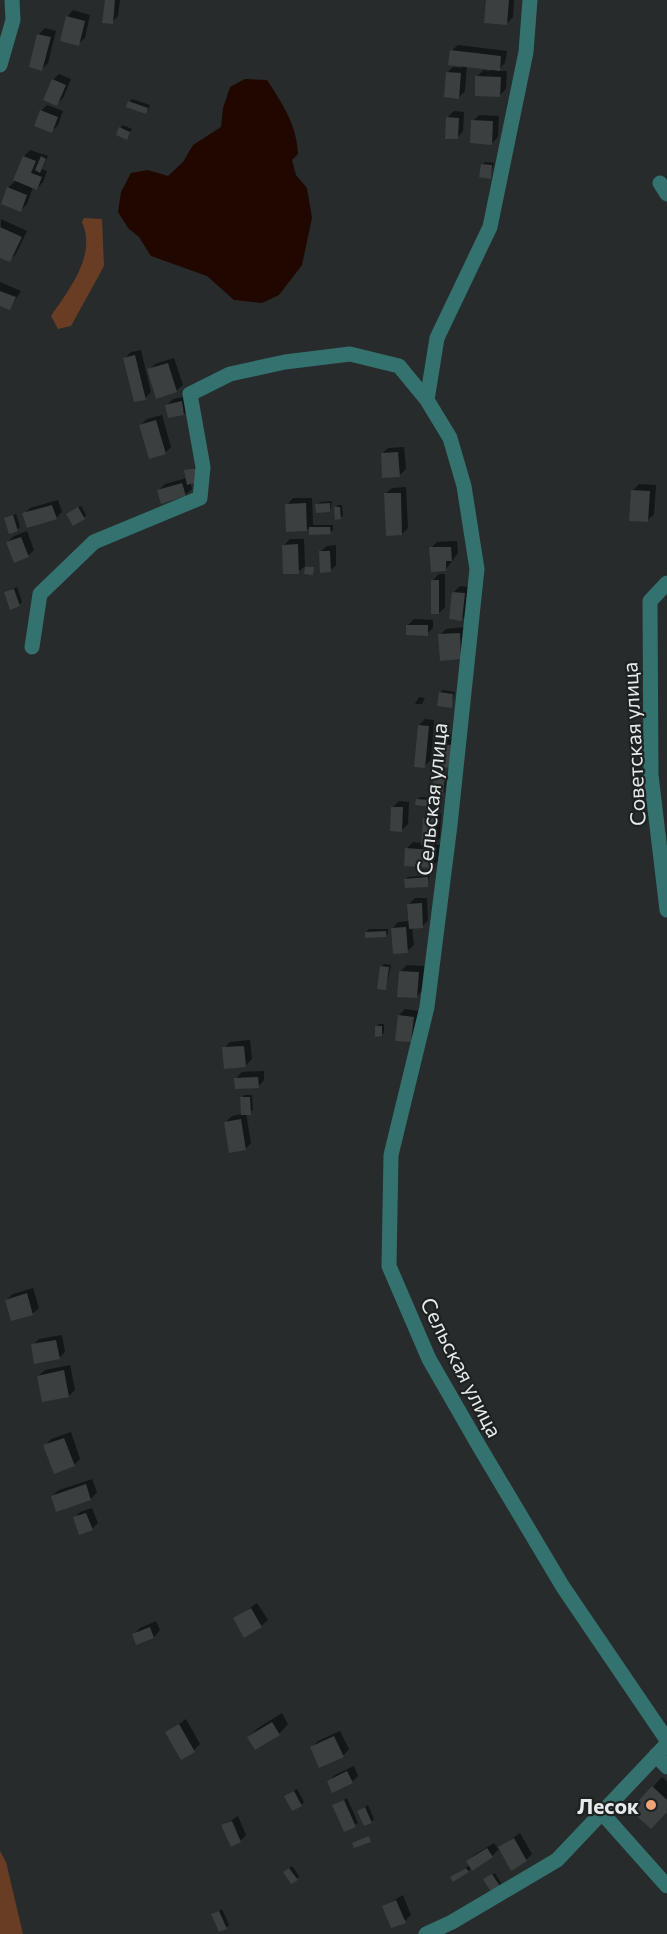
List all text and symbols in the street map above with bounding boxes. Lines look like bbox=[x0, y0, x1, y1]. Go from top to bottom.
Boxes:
street label: Советская улица bbox=[616, 662, 650, 826]
street label: Сельская улица bbox=[411, 721, 451, 877]
street label: Сельская улица bbox=[416, 1293, 508, 1441]
place label: Лесок bbox=[577, 1793, 639, 1818]
marker: Лесок bbox=[644, 1798, 658, 1812]

